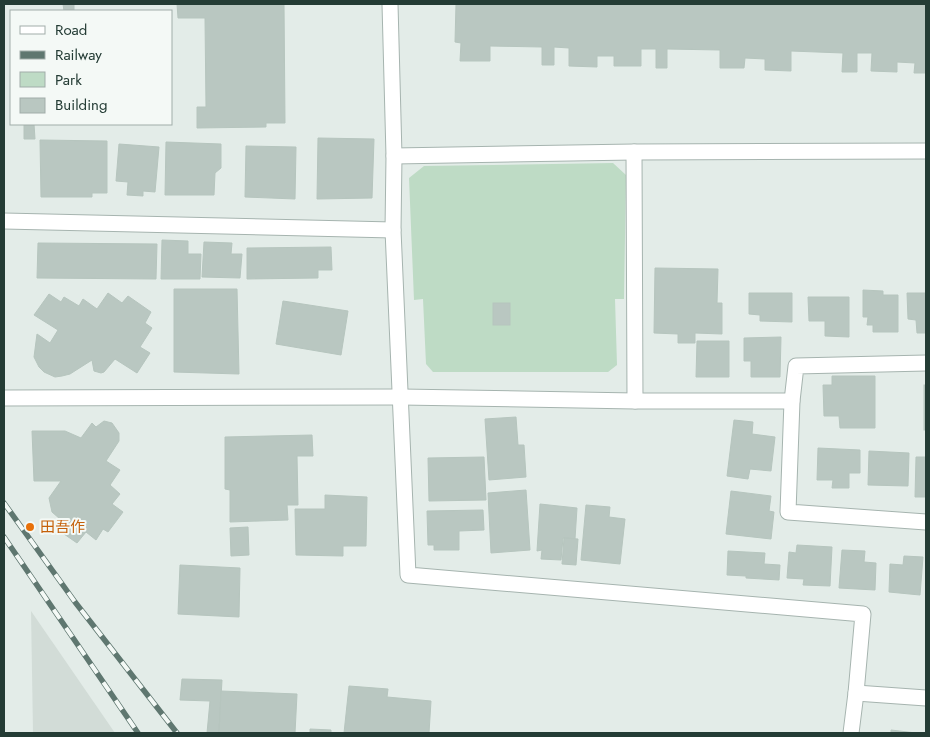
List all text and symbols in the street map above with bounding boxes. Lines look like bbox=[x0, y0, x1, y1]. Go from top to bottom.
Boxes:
legend bbox=[10, 10, 172, 125]
text: Road bbox=[55, 19, 87, 41]
text: Railway bbox=[55, 44, 102, 66]
text: Park bbox=[55, 69, 82, 91]
text: Building bbox=[55, 94, 107, 116]
place label: 田吾作 bbox=[40, 516, 85, 538]
marker: 田吾作 bbox=[24, 521, 36, 533]

